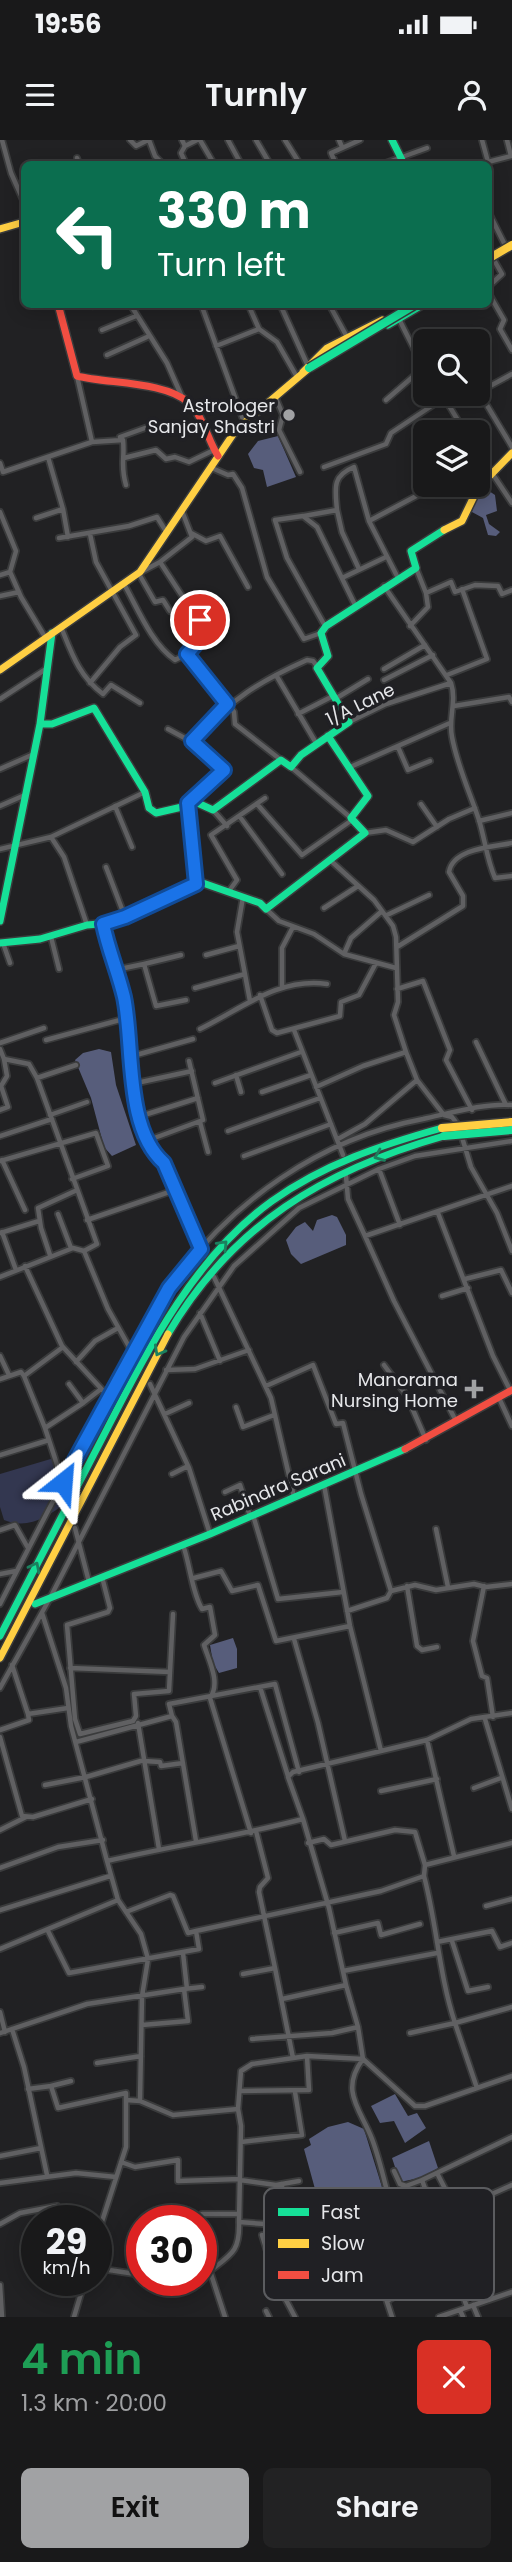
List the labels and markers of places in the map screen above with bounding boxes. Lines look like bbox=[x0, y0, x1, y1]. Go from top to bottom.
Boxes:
place label: Astrologer Sanjay Shastri bbox=[148, 393, 275, 439]
marker: Astrologer Sanjay Shastri bbox=[281, 407, 297, 423]
pin bbox=[170, 590, 230, 650]
place label: Manorama Nursing Home bbox=[331, 1367, 458, 1413]
marker: Manorama Nursing Home bbox=[464, 1379, 484, 1399]

